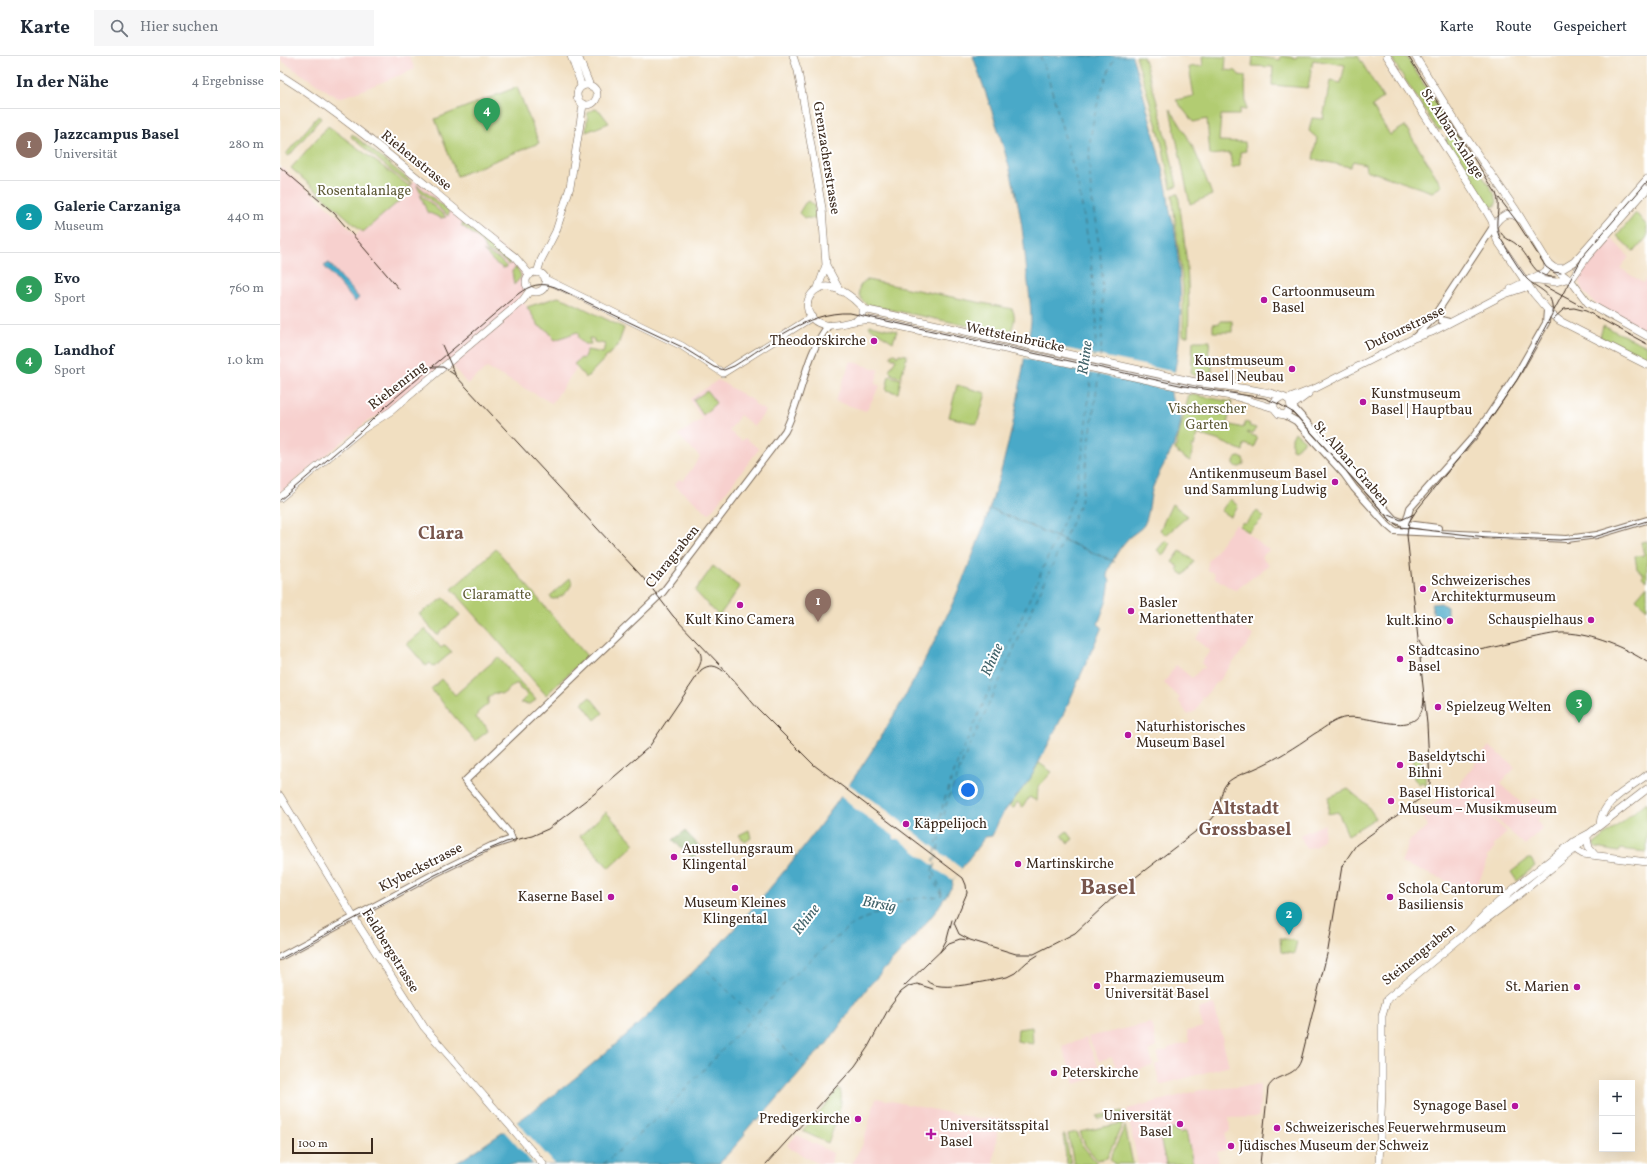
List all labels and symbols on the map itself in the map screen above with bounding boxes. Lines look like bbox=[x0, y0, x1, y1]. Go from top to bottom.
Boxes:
street label: St. Alban-Anlage bbox=[1416, 85, 1488, 183]
pin: 4 bbox=[474, 98, 500, 131]
street label: Grenzacherstrasse bbox=[808, 100, 844, 216]
street label: Riehenstrasse bbox=[377, 127, 456, 196]
park label: Rosentalanlage bbox=[317, 182, 411, 201]
place label: Cartoonmuseum Basel bbox=[1272, 283, 1375, 318]
marker: Cartoonmuseum Basel bbox=[1259, 295, 1269, 305]
street label: Dufourstrasse bbox=[1362, 301, 1448, 356]
street label: Wettsteinbrücke bbox=[964, 318, 1067, 358]
place label: Theodorskirche bbox=[770, 332, 866, 351]
marker: Theodorskirche bbox=[869, 336, 879, 346]
water label: Rhine bbox=[1073, 339, 1099, 376]
place label: Kunstmuseum Basel | Neubau bbox=[1194, 352, 1284, 387]
street label: Riehenring bbox=[365, 357, 431, 415]
marker: Kunstmuseum Basel | Neubau bbox=[1287, 364, 1297, 374]
place label: Kunstmuseum Basel | Hauptbau bbox=[1371, 385, 1472, 420]
marker: Kunstmuseum Basel | Hauptbau bbox=[1358, 397, 1368, 407]
park label: Vischerscher Garten bbox=[1168, 400, 1246, 435]
street label: St. Alban-Graben bbox=[1309, 417, 1393, 511]
place label: Antikenmuseum Basel und Sammlung Ludwig bbox=[1184, 465, 1327, 500]
marker: Antikenmuseum Basel und Sammlung Ludwig bbox=[1330, 477, 1340, 487]
district label: Clara bbox=[418, 522, 464, 547]
street label: Claragraben bbox=[642, 522, 704, 592]
place label: Schweizerisches Architekturmuseum bbox=[1431, 572, 1556, 607]
marker: Schweizerisches Architekturmuseum bbox=[1418, 584, 1428, 594]
park label: Claramatte bbox=[463, 586, 532, 605]
pin: 1 bbox=[805, 589, 831, 622]
place label: Basler Marionettenthater bbox=[1139, 594, 1253, 629]
marker: Kult Kino Camera bbox=[735, 600, 745, 610]
marker: Basler Marionettenthater bbox=[1126, 606, 1136, 616]
place label: Kult Kino Camera bbox=[685, 611, 795, 630]
place label: Schauspielhaus bbox=[1488, 611, 1583, 630]
place label: kult.kino bbox=[1386, 612, 1442, 631]
marker: Schauspielhaus bbox=[1586, 615, 1596, 625]
marker: kult.kino bbox=[1445, 616, 1455, 626]
water label: Rhine bbox=[976, 640, 1010, 680]
place label: Stadtcasino Basel bbox=[1408, 642, 1480, 677]
marker: Stadtcasino Basel bbox=[1395, 654, 1405, 664]
pin: 3 bbox=[1566, 690, 1592, 723]
place label: Spielzeug Welten bbox=[1446, 698, 1551, 717]
marker: Spielzeug Welten bbox=[1433, 702, 1443, 712]
place label: Naturhistorisches Museum Basel bbox=[1136, 718, 1246, 753]
marker: Naturhistorisches Museum Basel bbox=[1123, 730, 1133, 740]
place label: Baseldytschi Bihni bbox=[1408, 748, 1485, 783]
marker: Baseldytschi Bihni bbox=[1395, 760, 1405, 770]
your location bbox=[958, 780, 978, 800]
place label: Basel Historical Museum – Musikmuseum bbox=[1399, 784, 1557, 819]
marker: Basel Historical Museum – Musikmuseum bbox=[1386, 796, 1396, 806]
district label: Altstadt Grossbasel bbox=[1199, 797, 1291, 843]
place label: Käppelijoch bbox=[914, 815, 987, 834]
marker: Käppelijoch bbox=[901, 819, 911, 829]
street label: Klybeckstrasse bbox=[376, 839, 466, 897]
place label: Ausstellungsraum Klingental bbox=[682, 840, 794, 875]
marker: Ausstellungsraum Klingental bbox=[669, 852, 679, 862]
place label: Martinskirche bbox=[1026, 855, 1114, 874]
marker: Martinskirche bbox=[1013, 859, 1023, 869]
district label: Basel bbox=[1080, 873, 1136, 904]
place label: Schola Cantorum Basiliensis bbox=[1398, 880, 1504, 915]
marker: Museum Kleines Klingental bbox=[730, 883, 740, 893]
place label: Kaserne Basel bbox=[518, 888, 603, 907]
marker: Kaserne Basel bbox=[606, 892, 616, 902]
water label: Birsig bbox=[861, 892, 898, 918]
marker: Schola Cantorum Basiliensis bbox=[1385, 892, 1395, 902]
place label: Museum Kleines Klingental bbox=[684, 894, 786, 929]
water label: Rhine bbox=[788, 900, 826, 940]
pin: 2 bbox=[1276, 902, 1302, 935]
street label: Feldbergstrasse bbox=[357, 905, 424, 997]
street label: Steinengraben bbox=[1378, 919, 1460, 991]
place label: Pharmaziemuseum Universität Basel bbox=[1105, 969, 1225, 1004]
place label: St. Marien bbox=[1505, 978, 1569, 997]
marker: Pharmaziemuseum Universität Basel bbox=[1092, 981, 1102, 991]
marker: St. Marien bbox=[1572, 982, 1582, 992]
place label: Peterskirche bbox=[1062, 1064, 1139, 1083]
marker: Peterskirche bbox=[1049, 1068, 1059, 1078]
place label: Synagoge Basel bbox=[1413, 1097, 1507, 1116]
marker: Synagoge Basel bbox=[1510, 1101, 1520, 1111]
place label: Universität Basel bbox=[1103, 1107, 1172, 1142]
place label: Predigerkirche bbox=[759, 1110, 850, 1129]
marker: Predigerkirche bbox=[853, 1114, 863, 1124]
place label: Universitätsspital Basel bbox=[940, 1117, 1049, 1152]
marker: Universität Basel bbox=[1175, 1119, 1185, 1129]
place label: Schweizerisches Feuerwehrmuseum bbox=[1285, 1119, 1506, 1138]
marker: Schweizerisches Feuerwehrmuseum bbox=[1272, 1123, 1282, 1133]
marker: Universitätsspital Basel bbox=[925, 1128, 937, 1140]
scale bar bbox=[292, 1136, 373, 1155]
place label: Jüdisches Museum der Schweiz bbox=[1239, 1137, 1429, 1156]
marker: Jüdisches Museum der Schweiz bbox=[1226, 1141, 1236, 1151]

